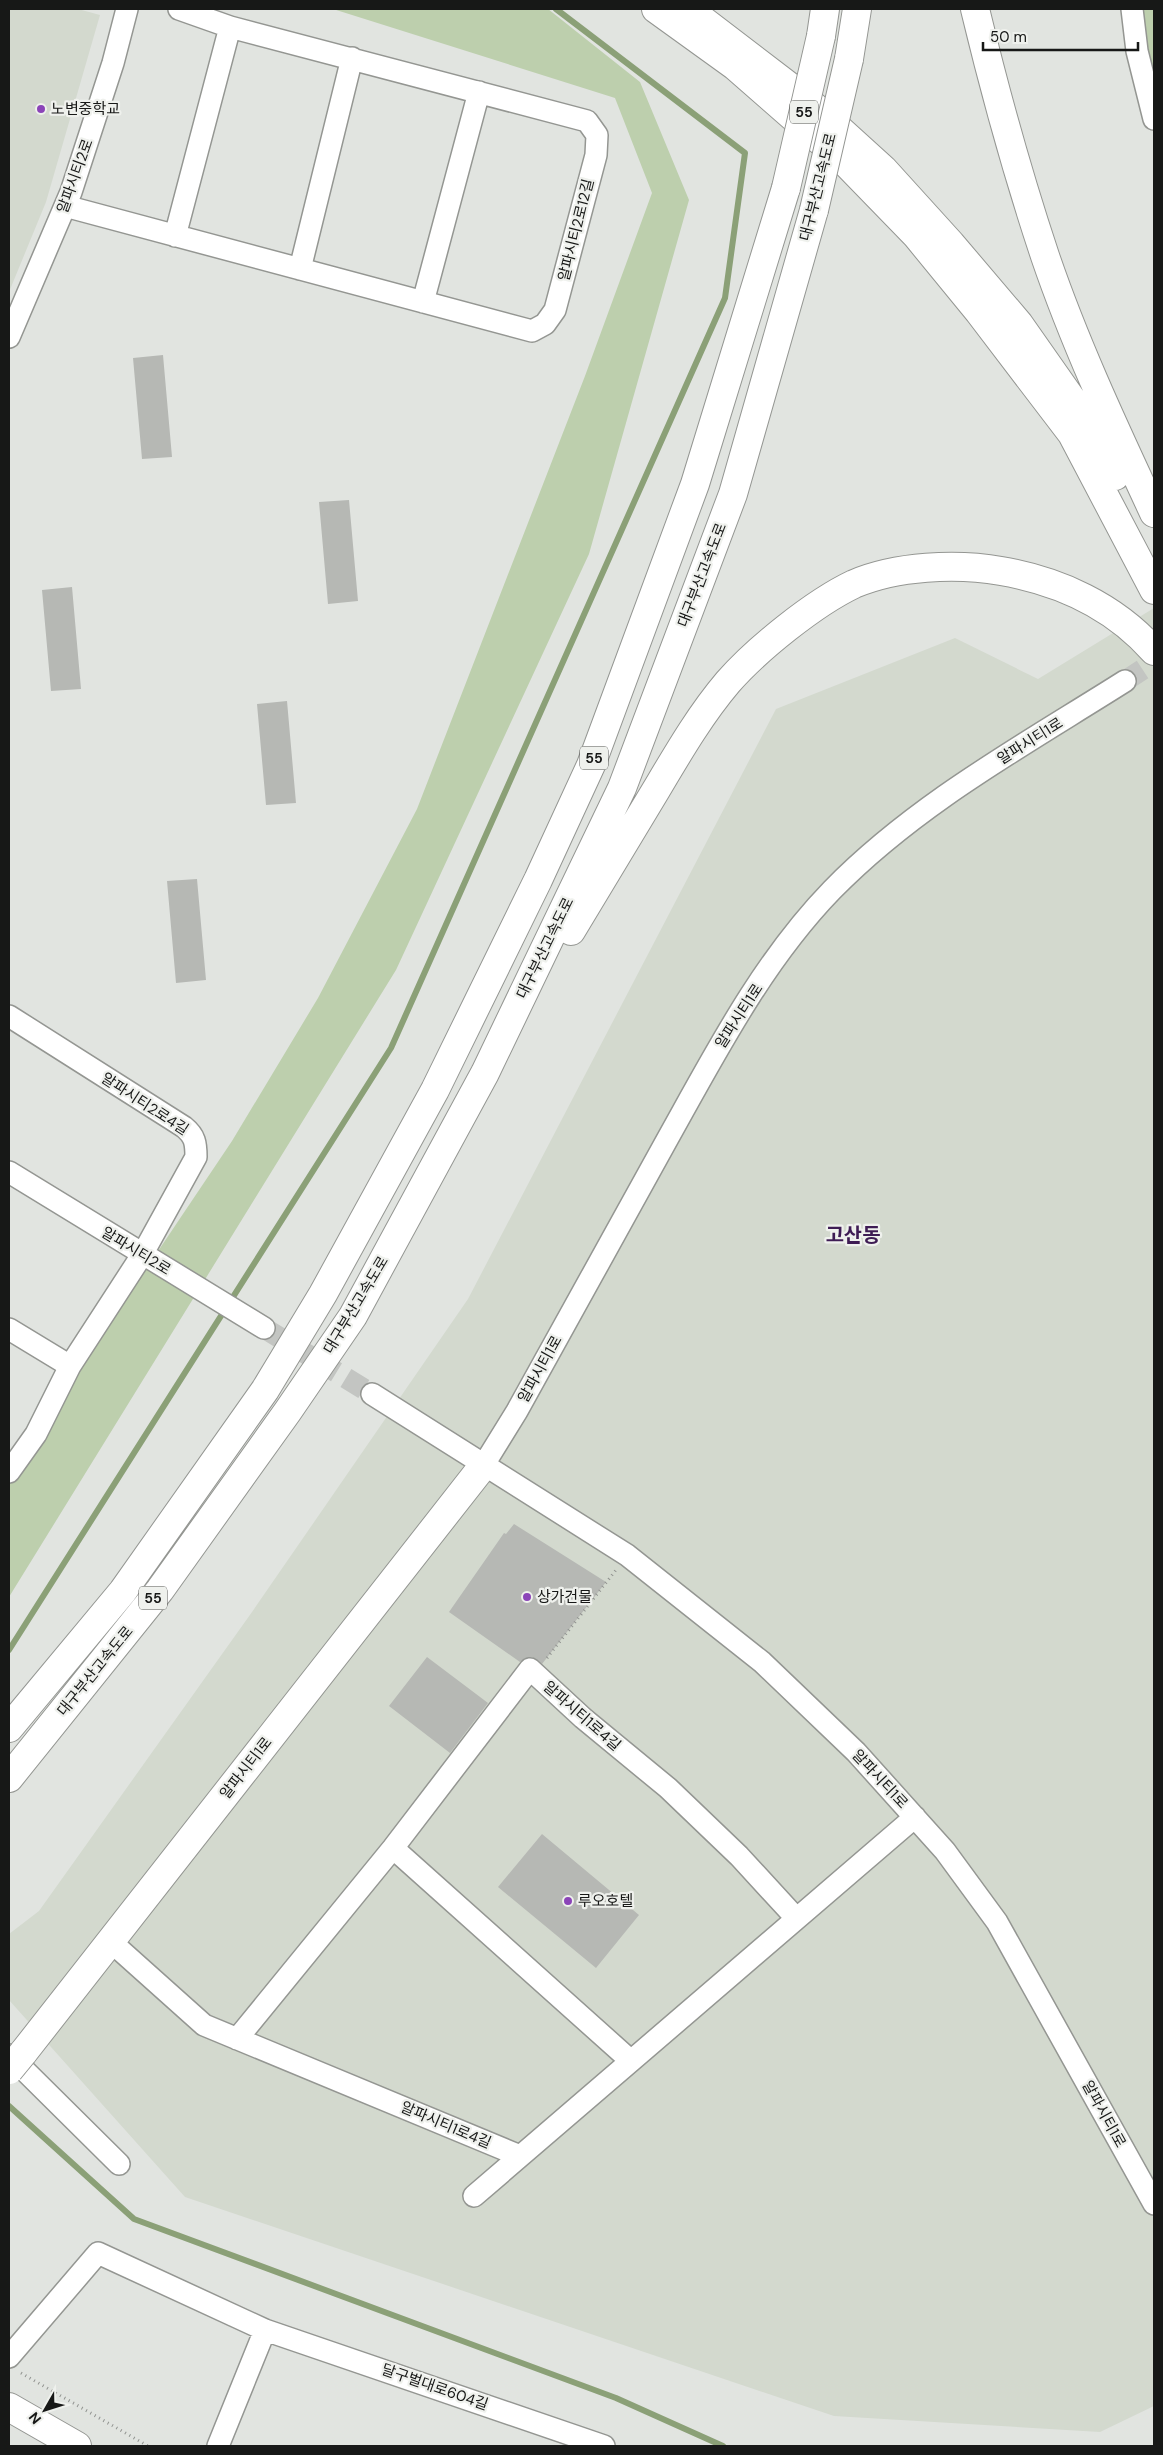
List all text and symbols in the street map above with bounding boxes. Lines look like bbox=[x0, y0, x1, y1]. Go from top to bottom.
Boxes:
scale bar bbox=[983, 20, 1138, 52]
text: 50 m bbox=[990, 27, 1027, 47]
place label: 노변중학교 bbox=[51, 99, 120, 119]
road number: 55 bbox=[790, 100, 818, 124]
marker: 노변중학교 bbox=[35, 103, 47, 115]
street label: 대구부산고속도로 bbox=[795, 131, 841, 243]
street label: 알파시티2로 bbox=[52, 136, 98, 216]
street label: 알파시티2로12길 bbox=[554, 177, 598, 283]
street label: 대구부산고속도로 bbox=[673, 520, 731, 630]
street label: 알파시티1로 bbox=[993, 713, 1067, 769]
road number: 55 bbox=[580, 746, 608, 770]
street label: 대구부산고속도로 bbox=[512, 894, 578, 1002]
street label: 알파시티1로 bbox=[711, 980, 767, 1052]
street label: 알파시티2로4길 bbox=[97, 1068, 193, 1140]
street label: 알파시티2로 bbox=[98, 1222, 174, 1280]
district label: 고산동 bbox=[825, 1222, 881, 1248]
street label: 대구부산고속도로 bbox=[319, 1253, 393, 1357]
street label: 알파시티1로 bbox=[513, 1332, 567, 1406]
road number: 55 bbox=[139, 1586, 167, 1610]
place label: 상가건물 bbox=[537, 1587, 592, 1607]
marker: 상가건물 bbox=[521, 1591, 533, 1603]
street label: 대구부산고속도로 bbox=[52, 1622, 138, 1720]
street label: 알파시티1로4길 bbox=[539, 1677, 625, 1755]
street label: 알파시티1로 bbox=[215, 1733, 277, 1803]
street label: 알파시티1로 bbox=[848, 1745, 912, 1813]
place label: 루오호텔 bbox=[578, 1891, 633, 1911]
marker: 루오호텔 bbox=[562, 1895, 574, 1907]
street label: 알파시티1로 bbox=[1077, 2077, 1131, 2151]
street label: 알파시티1로4길 bbox=[398, 2097, 494, 2153]
street label: 달구벌대로604길 bbox=[379, 2359, 491, 2415]
north arrow bbox=[20, 2385, 70, 2435]
text: N bbox=[25, 2409, 45, 2428]

